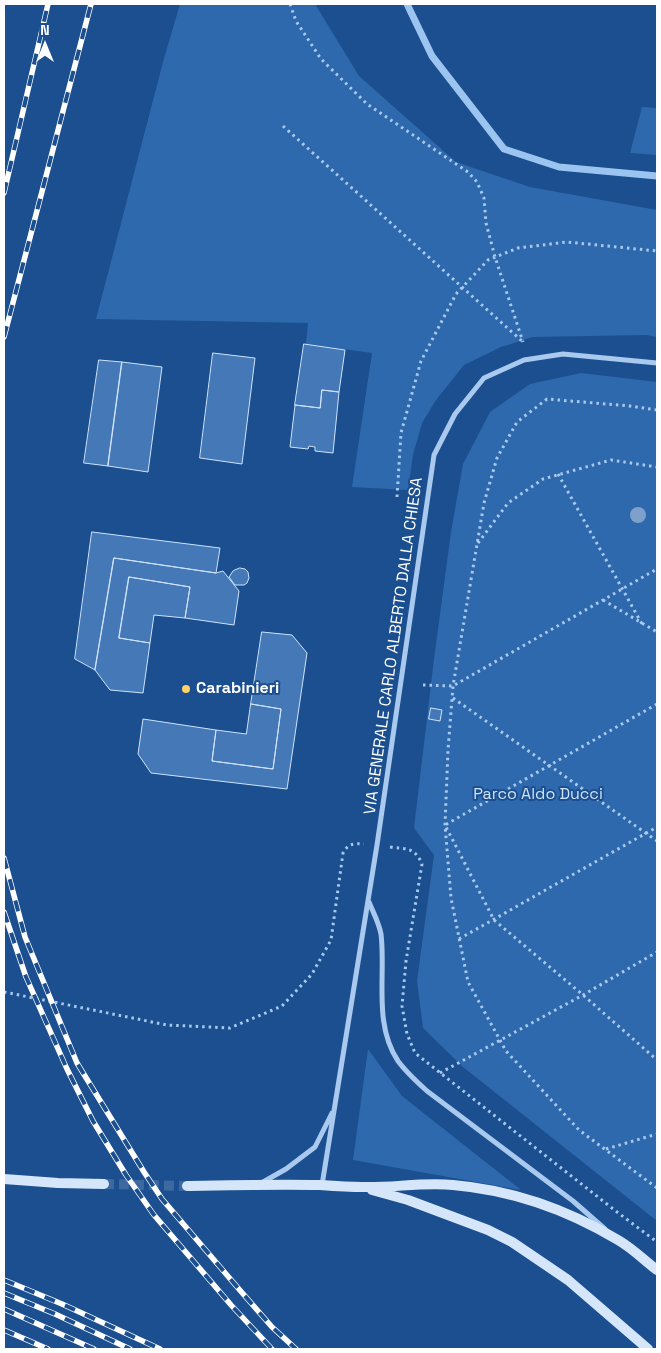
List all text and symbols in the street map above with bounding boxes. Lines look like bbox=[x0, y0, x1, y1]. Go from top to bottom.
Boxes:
north arrow bbox=[20, 20, 70, 70]
text: N bbox=[40, 21, 50, 39]
street label: VIA GENERALE CARLO ALBERTO DALLA CHIESA bbox=[361, 476, 427, 816]
place label: Carabinieri bbox=[196, 679, 279, 699]
marker: Carabinieri bbox=[180, 683, 192, 695]
park label: Parco Aldo Ducci bbox=[473, 785, 603, 805]

